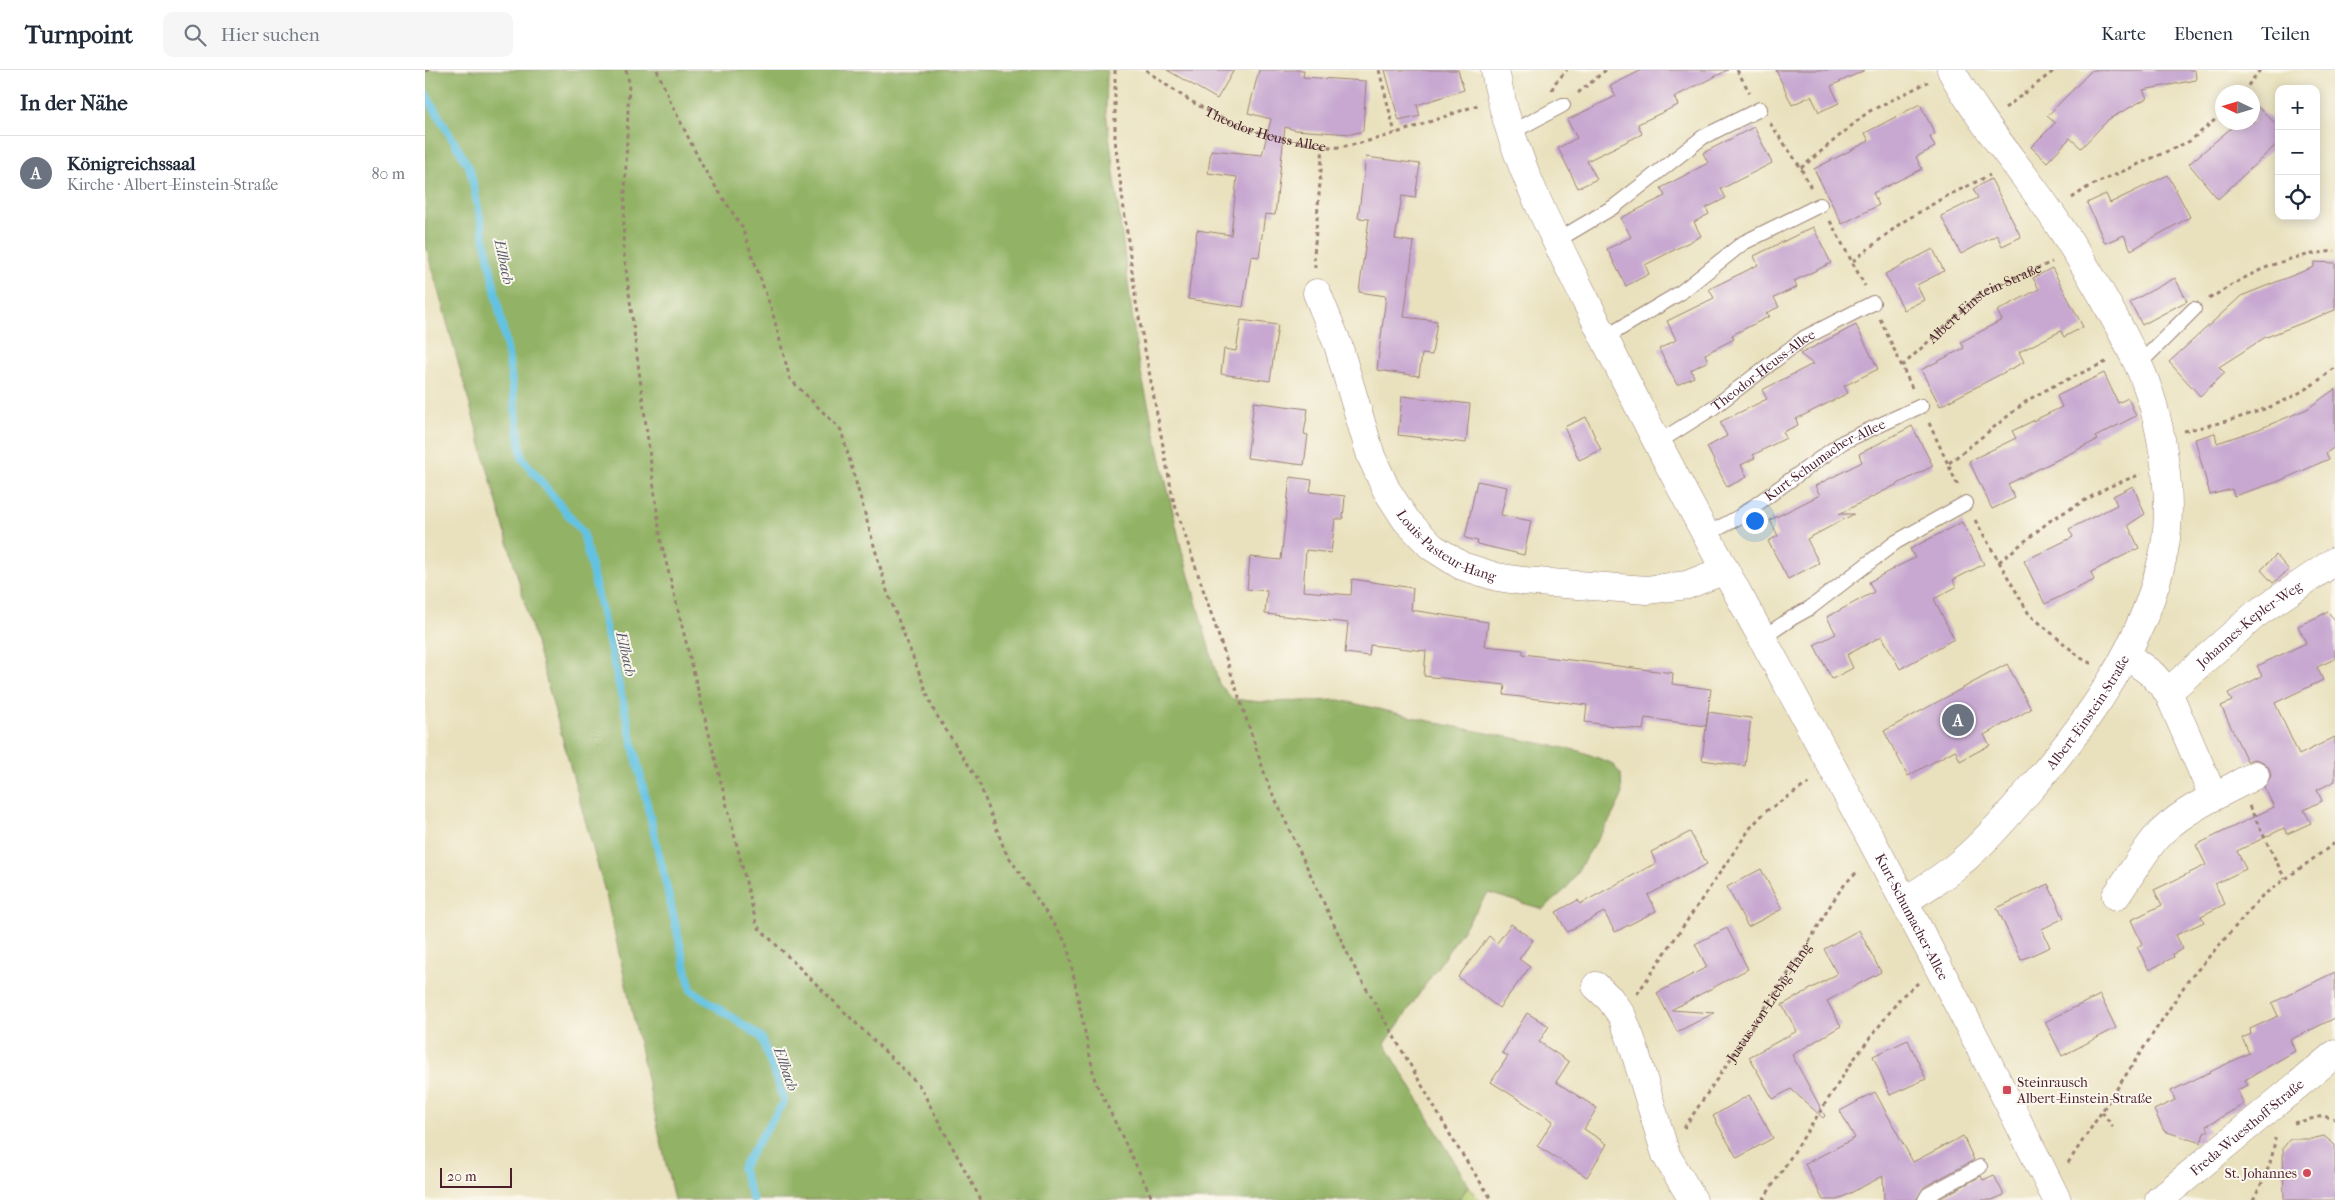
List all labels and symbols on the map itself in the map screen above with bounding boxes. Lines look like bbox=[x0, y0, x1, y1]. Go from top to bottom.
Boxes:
north arrow bbox=[2215, 85, 2260, 130]
street label: Theodor-Heuss-Allee bbox=[1202, 103, 1327, 155]
water label: Ellbach bbox=[490, 237, 518, 286]
street label: Albert-Einstein-Straße bbox=[1923, 260, 2044, 348]
street label: Theodor-Heuss-Allee bbox=[1708, 326, 1818, 415]
street label: Kurt-Schumacher-Allee bbox=[1761, 416, 1888, 505]
street label: Louis-Pasteur-Hang bbox=[1393, 507, 1499, 585]
your location bbox=[1742, 508, 1768, 534]
street label: Johannes-Kepler-Weg bbox=[2193, 577, 2306, 672]
water label: Ellbach bbox=[612, 629, 640, 678]
street label: Albert-Einstein-Straße bbox=[2042, 652, 2133, 774]
pin: A bbox=[1942, 701, 1974, 739]
street label: Kurt-Schumacher-Allee bbox=[1871, 851, 1952, 983]
street label: Justus-von-Liebig-Hang bbox=[1723, 939, 1816, 1066]
water label: Ellbach bbox=[770, 1044, 802, 1094]
place label: Steinrausch Albert-Einstein-Straße bbox=[2016, 1074, 2152, 1107]
street label: Freda-Wuesthoff-Straße bbox=[2187, 1075, 2307, 1180]
marker: Steinrausch Albert-Einstein-Straße bbox=[2001, 1084, 2013, 1096]
scale bar bbox=[440, 1165, 513, 1188]
place label: St. Johannes bbox=[2224, 1165, 2297, 1182]
marker: St. Johannes bbox=[2301, 1167, 2313, 1179]

